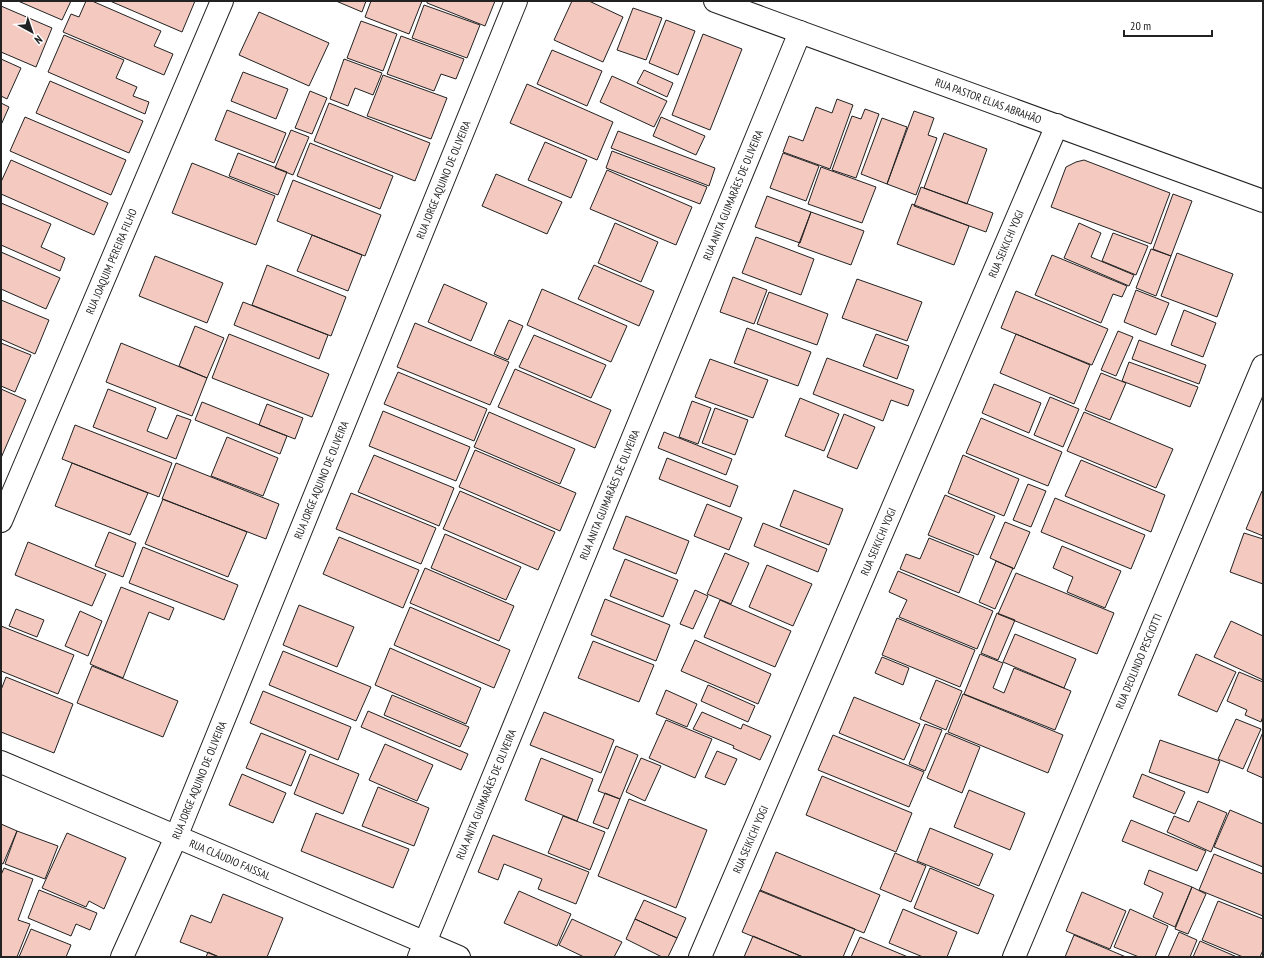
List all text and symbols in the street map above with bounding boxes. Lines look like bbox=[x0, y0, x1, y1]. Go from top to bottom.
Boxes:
north arrow bbox=[12, 12, 52, 52]
scale bar bbox=[1124, 12, 1212, 38]
text: 20 m bbox=[1130, 18, 1151, 33]
text: N bbox=[32, 32, 45, 47]
street label: RUA PASTOR ELIAS ABRAHÃO bbox=[933, 75, 1043, 127]
street label: RUA JORGE AQUINO DE OLIVEIRA bbox=[413, 118, 474, 241]
street label: RUA ANITA GUIMARÃES DE OLIVEIRA bbox=[700, 127, 766, 262]
street label: RUA JOAQUIM PEREIRA FILHO bbox=[83, 206, 140, 316]
street label: RUA SEIKICHI YOGI bbox=[985, 208, 1027, 280]
street label: RUA JORGE AQUINO DE OLIVEIRA bbox=[291, 418, 352, 541]
street label: RUA ANITA GUIMARÃES DE OLIVEIRA bbox=[576, 427, 643, 562]
street label: RUA SEIKICHI YOGI bbox=[857, 506, 899, 578]
street label: RUA DEOLINDO PESCIOTTI bbox=[1112, 611, 1165, 711]
street label: RUA JORGE AQUINO DE OLIVEIRA bbox=[169, 718, 230, 841]
street label: RUA ANITA GUIMARÃES DE OLIVEIRA bbox=[453, 726, 519, 862]
street label: RUA SEIKICHI YOGI bbox=[730, 803, 771, 875]
street label: RUA CLÁUDIO FAISSAL bbox=[187, 836, 273, 883]

